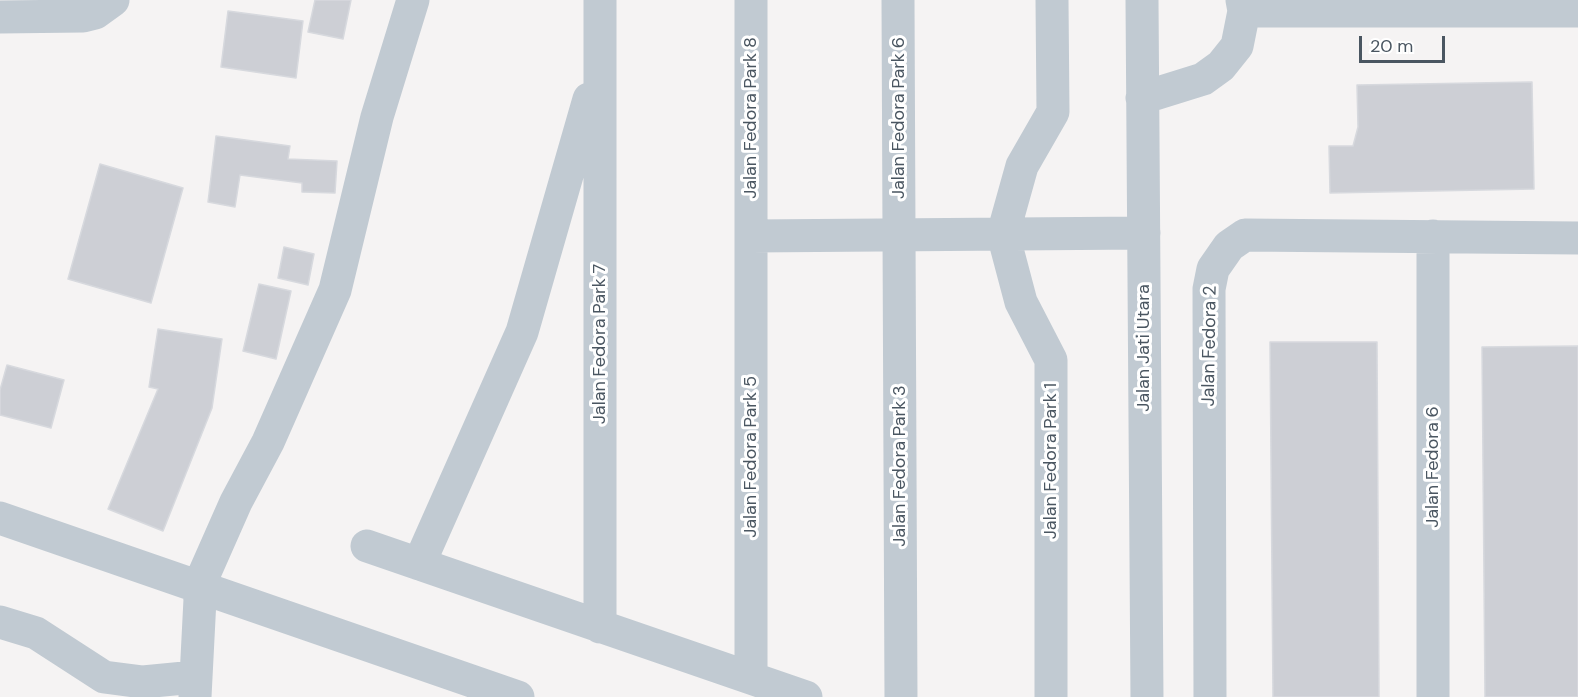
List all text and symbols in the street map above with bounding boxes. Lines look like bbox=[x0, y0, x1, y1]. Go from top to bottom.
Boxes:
scale bar bbox=[1362, 24, 1448, 62]
text: 20 m bbox=[1370, 34, 1413, 58]
street label: Jalan Fedora Park 8 bbox=[740, 37, 762, 199]
street label: Jalan Fedora Park 6 bbox=[888, 37, 910, 199]
street label: Jalan Fedora Park 7 bbox=[589, 264, 611, 424]
street label: Jalan Jati Utara bbox=[1133, 284, 1155, 412]
street label: Jalan Fedora 2 bbox=[1198, 285, 1222, 407]
street label: Jalan Fedora Park 5 bbox=[740, 376, 762, 538]
street label: Jalan Fedora Park 1 bbox=[1040, 383, 1062, 539]
street label: Jalan Fedora Park 3 bbox=[889, 385, 911, 547]
street label: Jalan Fedora 6 bbox=[1422, 406, 1444, 528]

